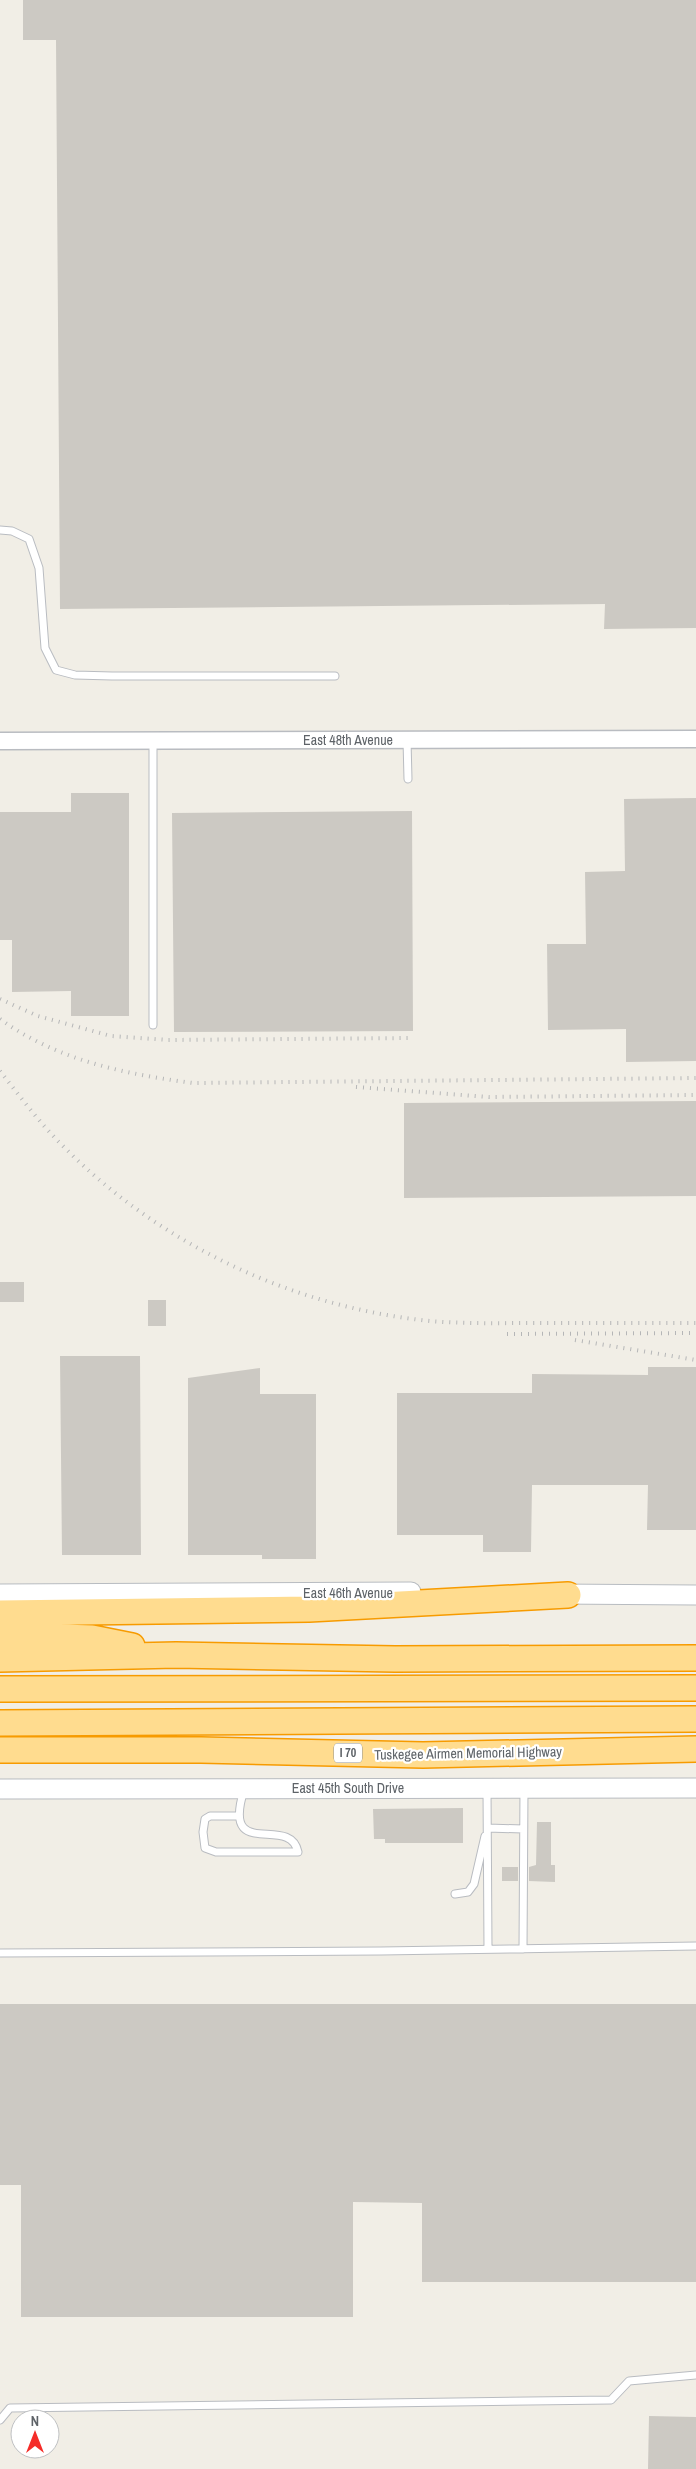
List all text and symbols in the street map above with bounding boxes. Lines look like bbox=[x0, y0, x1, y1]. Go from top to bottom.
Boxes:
street label: East 48th Avenue bbox=[303, 731, 393, 749]
street label: East 46th Avenue bbox=[303, 1584, 393, 1602]
street label: Tuskegee Airmen Memorial Highway bbox=[374, 1742, 562, 1764]
road number: I 70 bbox=[334, 1744, 362, 1762]
street label: East 45th South Drive bbox=[292, 1779, 404, 1797]
north arrow bbox=[10, 2409, 60, 2459]
text: N bbox=[31, 2412, 39, 2430]

